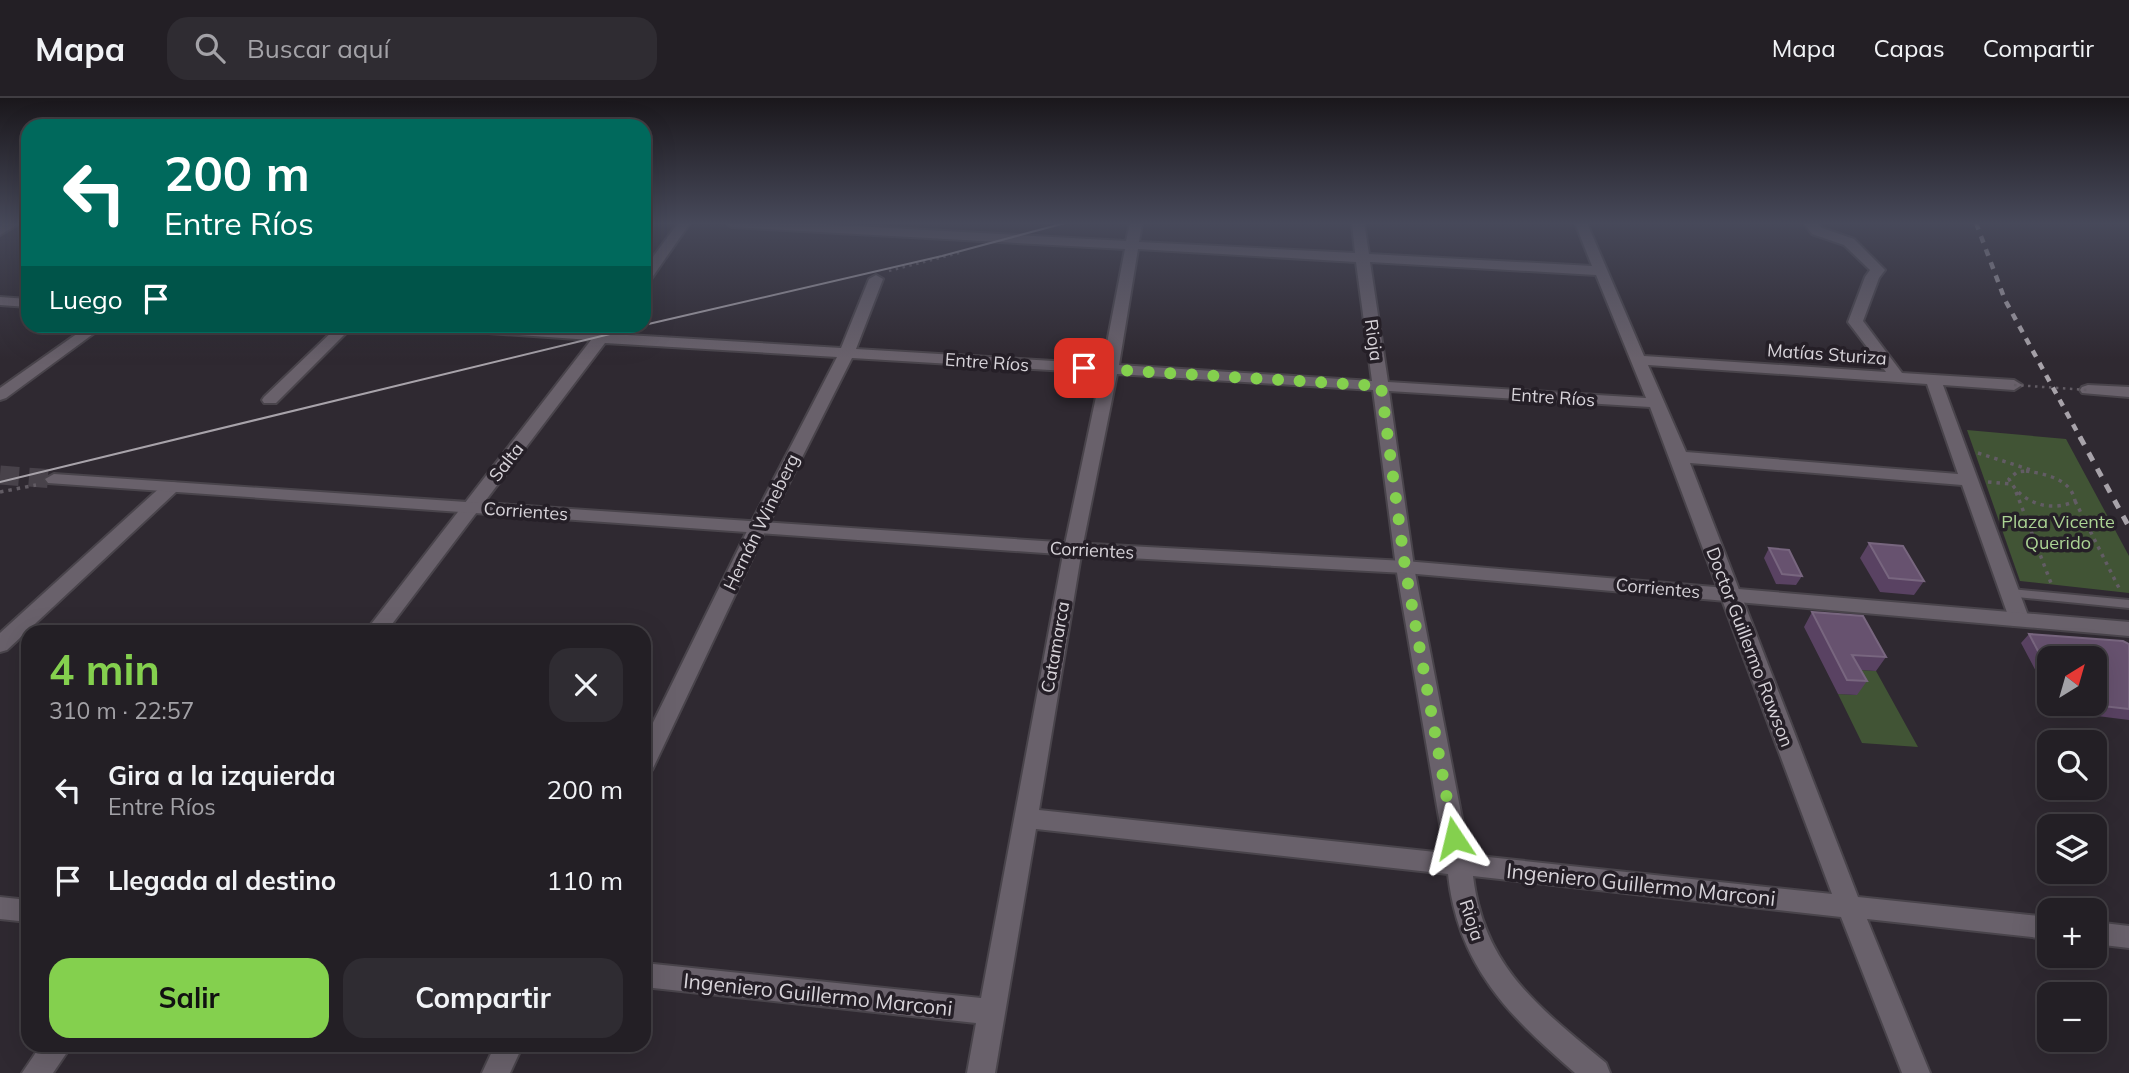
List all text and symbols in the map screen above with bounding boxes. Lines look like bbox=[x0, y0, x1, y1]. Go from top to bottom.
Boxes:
search box bbox=[167, 17, 657, 80]
text: Mapa bbox=[35, 28, 125, 69]
icon: search bbox=[191, 29, 229, 67]
text: Buscar aquí bbox=[247, 32, 390, 65]
text: Mapa bbox=[1772, 33, 1836, 63]
text: Capas bbox=[1874, 33, 1945, 63]
text: Compartir bbox=[1983, 33, 2094, 63]
text: 200 m bbox=[164, 142, 310, 203]
icon: left bbox=[49, 147, 140, 238]
text: Entre Ríos bbox=[164, 203, 314, 243]
icon: arrive bbox=[137, 280, 175, 318]
text: Luego bbox=[49, 283, 123, 316]
street label: Rioja bbox=[1360, 318, 1388, 362]
pin bbox=[1054, 338, 1114, 398]
street label: Matías Sturiza bbox=[1766, 338, 1888, 370]
street label: Entre Ríos bbox=[944, 348, 1030, 376]
icon: arrive bbox=[1065, 349, 1103, 387]
street label: Entre Ríos bbox=[1510, 383, 1596, 411]
street label: Salta bbox=[484, 438, 528, 486]
street label: Hernán Wineberg bbox=[718, 450, 804, 594]
street label: Corrientes bbox=[483, 497, 569, 525]
park label: Plaza Vicente Querido bbox=[2001, 510, 2115, 554]
street label: Corrientes bbox=[1049, 536, 1135, 564]
street label: Doctor Guillermo Rawson bbox=[1701, 544, 1799, 750]
street label: Corrientes bbox=[1615, 573, 1701, 603]
street label: Catamarca bbox=[1036, 599, 1074, 695]
text: 4 min bbox=[49, 643, 160, 696]
north arrow bbox=[2037, 646, 2107, 716]
map controls bbox=[2037, 646, 2107, 1052]
button: close bbox=[549, 648, 623, 722]
text: 310 m · 22:57 bbox=[49, 696, 194, 725]
button: search bbox=[2037, 730, 2107, 800]
text: Gira a la izquierda bbox=[108, 759, 336, 792]
icon: left bbox=[49, 771, 87, 809]
text: 200 m bbox=[547, 773, 623, 806]
text: Entre Ríos bbox=[108, 792, 216, 821]
position arrow bbox=[1417, 801, 1491, 875]
button: layers bbox=[2037, 814, 2107, 884]
street label: Ingeniero Guillermo Marconi bbox=[1505, 857, 1777, 911]
icon: arrive bbox=[49, 862, 87, 900]
text: Llegada al destino bbox=[108, 864, 336, 897]
text: 110 m bbox=[547, 864, 623, 897]
street label: Rioja bbox=[1455, 896, 1489, 944]
button: + bbox=[2037, 898, 2107, 968]
button: Salir bbox=[49, 958, 329, 1038]
button: Compartir bbox=[343, 958, 623, 1038]
street label: Ingeniero Guillermo Marconi bbox=[682, 967, 954, 1021]
button: − bbox=[2037, 982, 2107, 1052]

